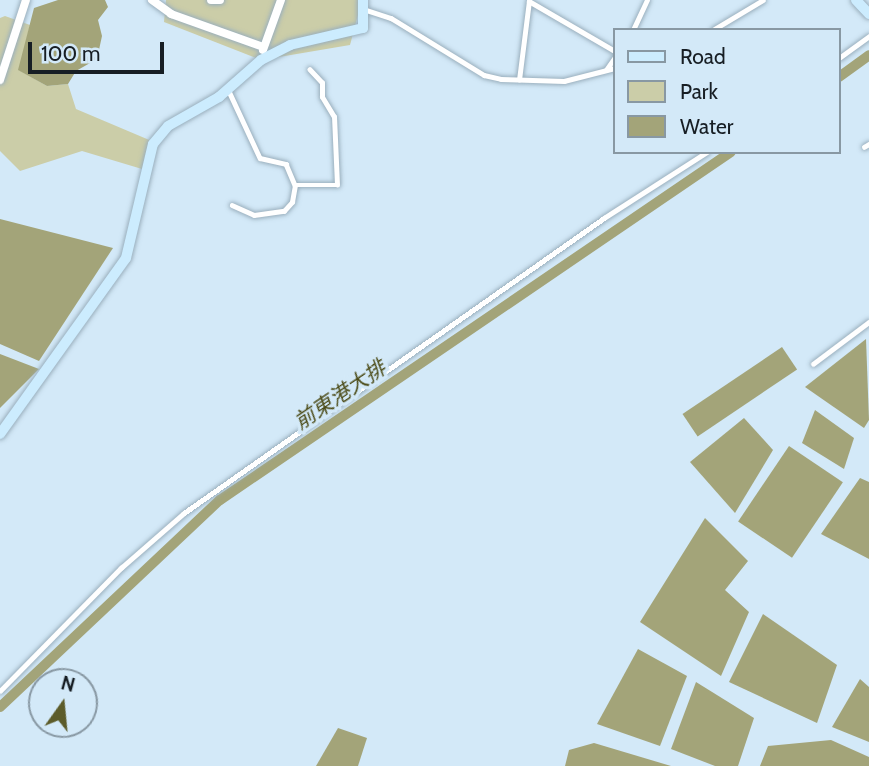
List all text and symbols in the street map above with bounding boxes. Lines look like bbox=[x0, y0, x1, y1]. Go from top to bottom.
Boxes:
scale bar bbox=[32, 28, 168, 72]
legend bbox=[614, 28, 841, 154]
text: 100 m bbox=[41, 41, 100, 66]
text: Road bbox=[680, 44, 726, 69]
text: Park bbox=[680, 79, 718, 104]
text: Water bbox=[680, 114, 733, 139]
water label: 前東港大排 bbox=[289, 355, 391, 435]
north arrow bbox=[28, 668, 98, 738]
text: N bbox=[59, 671, 78, 697]

